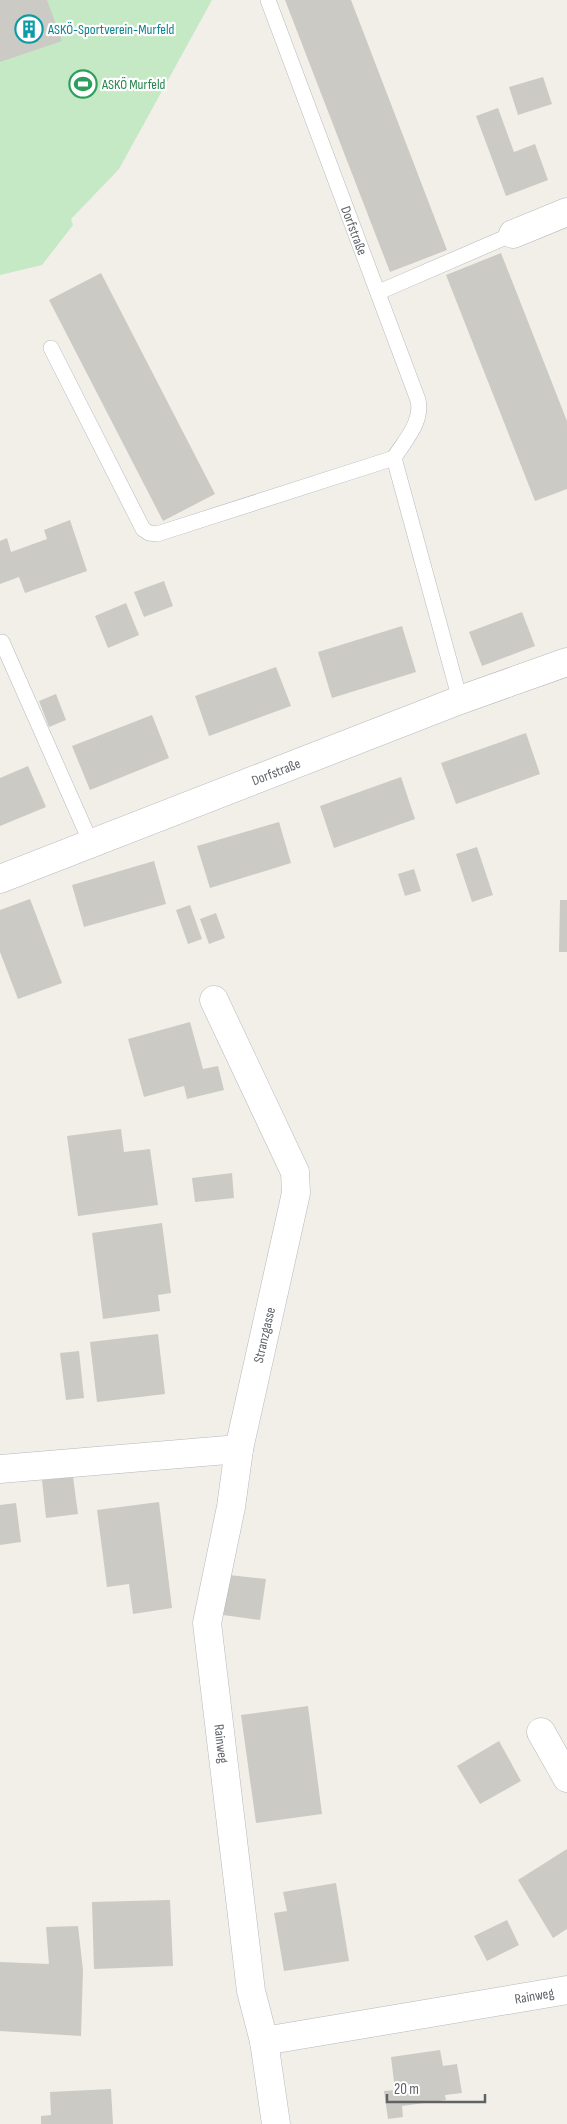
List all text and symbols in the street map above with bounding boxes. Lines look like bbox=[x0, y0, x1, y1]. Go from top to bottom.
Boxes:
building icon: ASKÖ-Sportverein-Murfeld bbox=[14, 14, 44, 44]
place label: ASKÖ-Sportverein-Murfeld bbox=[47, 21, 175, 38]
sports icon: ASKÖ Murfeld bbox=[68, 69, 98, 99]
place label: ASKÖ Murfeld bbox=[101, 76, 166, 93]
street label: Dorfstraße bbox=[337, 204, 371, 257]
street label: Dorfstraße bbox=[249, 755, 303, 789]
street label: Stranzgasse bbox=[250, 1306, 279, 1365]
street label: Rainweg bbox=[210, 1723, 232, 1765]
street label: Rainweg bbox=[513, 1984, 555, 2008]
scale bar bbox=[387, 2072, 484, 2104]
text: 20 m bbox=[394, 2080, 419, 2099]

